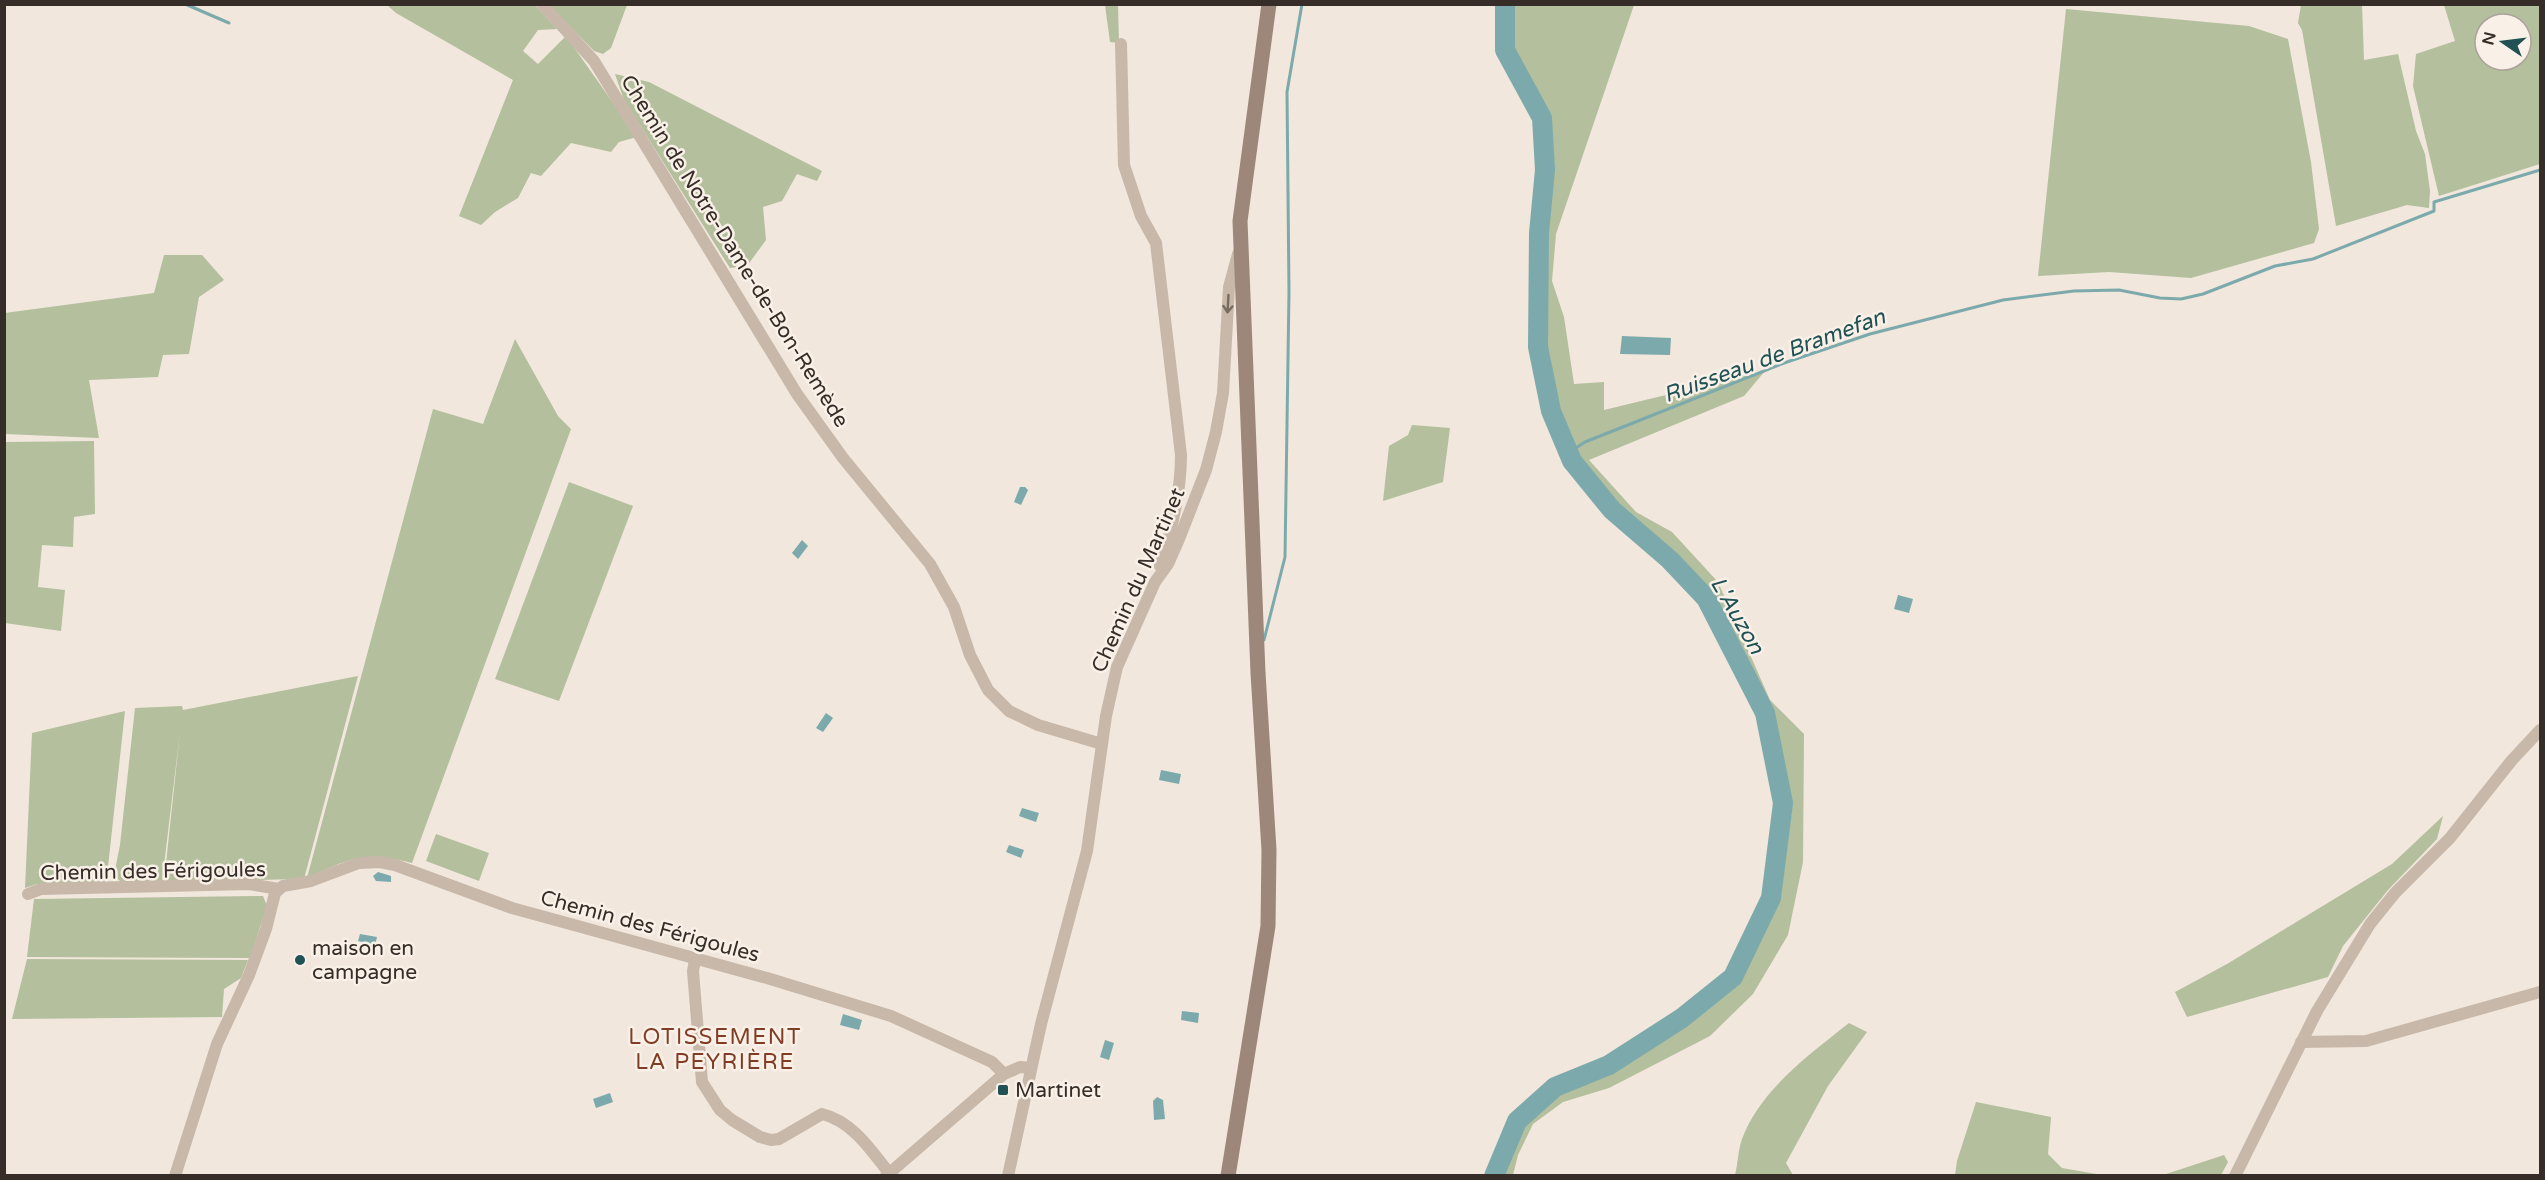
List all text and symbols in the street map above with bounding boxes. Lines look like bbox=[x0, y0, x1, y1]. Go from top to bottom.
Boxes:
north arrow bbox=[2473, 12, 2533, 72]
text: N bbox=[2478, 30, 2501, 47]
street label: Chemin de Notre-Dame-de-Bon-Remède bbox=[615, 71, 854, 432]
one-way arrow bbox=[1223, 293, 1234, 313]
water label: Ruisseau de Bramefan bbox=[1660, 304, 1889, 408]
street label: Chemin du Martinet bbox=[1086, 484, 1190, 676]
water label: L'Auzon bbox=[1705, 572, 1770, 659]
street label: Chemin des Férigoules bbox=[40, 857, 266, 886]
street label: Chemin des Férigoules bbox=[538, 885, 762, 968]
place label: maison en campagne bbox=[312, 936, 417, 985]
marker: maison en campagne bbox=[293, 953, 307, 967]
district label: LOTISSEMENT LA PEYRIÈRE bbox=[628, 1024, 802, 1075]
place label: Martinet bbox=[1015, 1078, 1101, 1103]
marker: Martinet bbox=[996, 1083, 1010, 1097]

